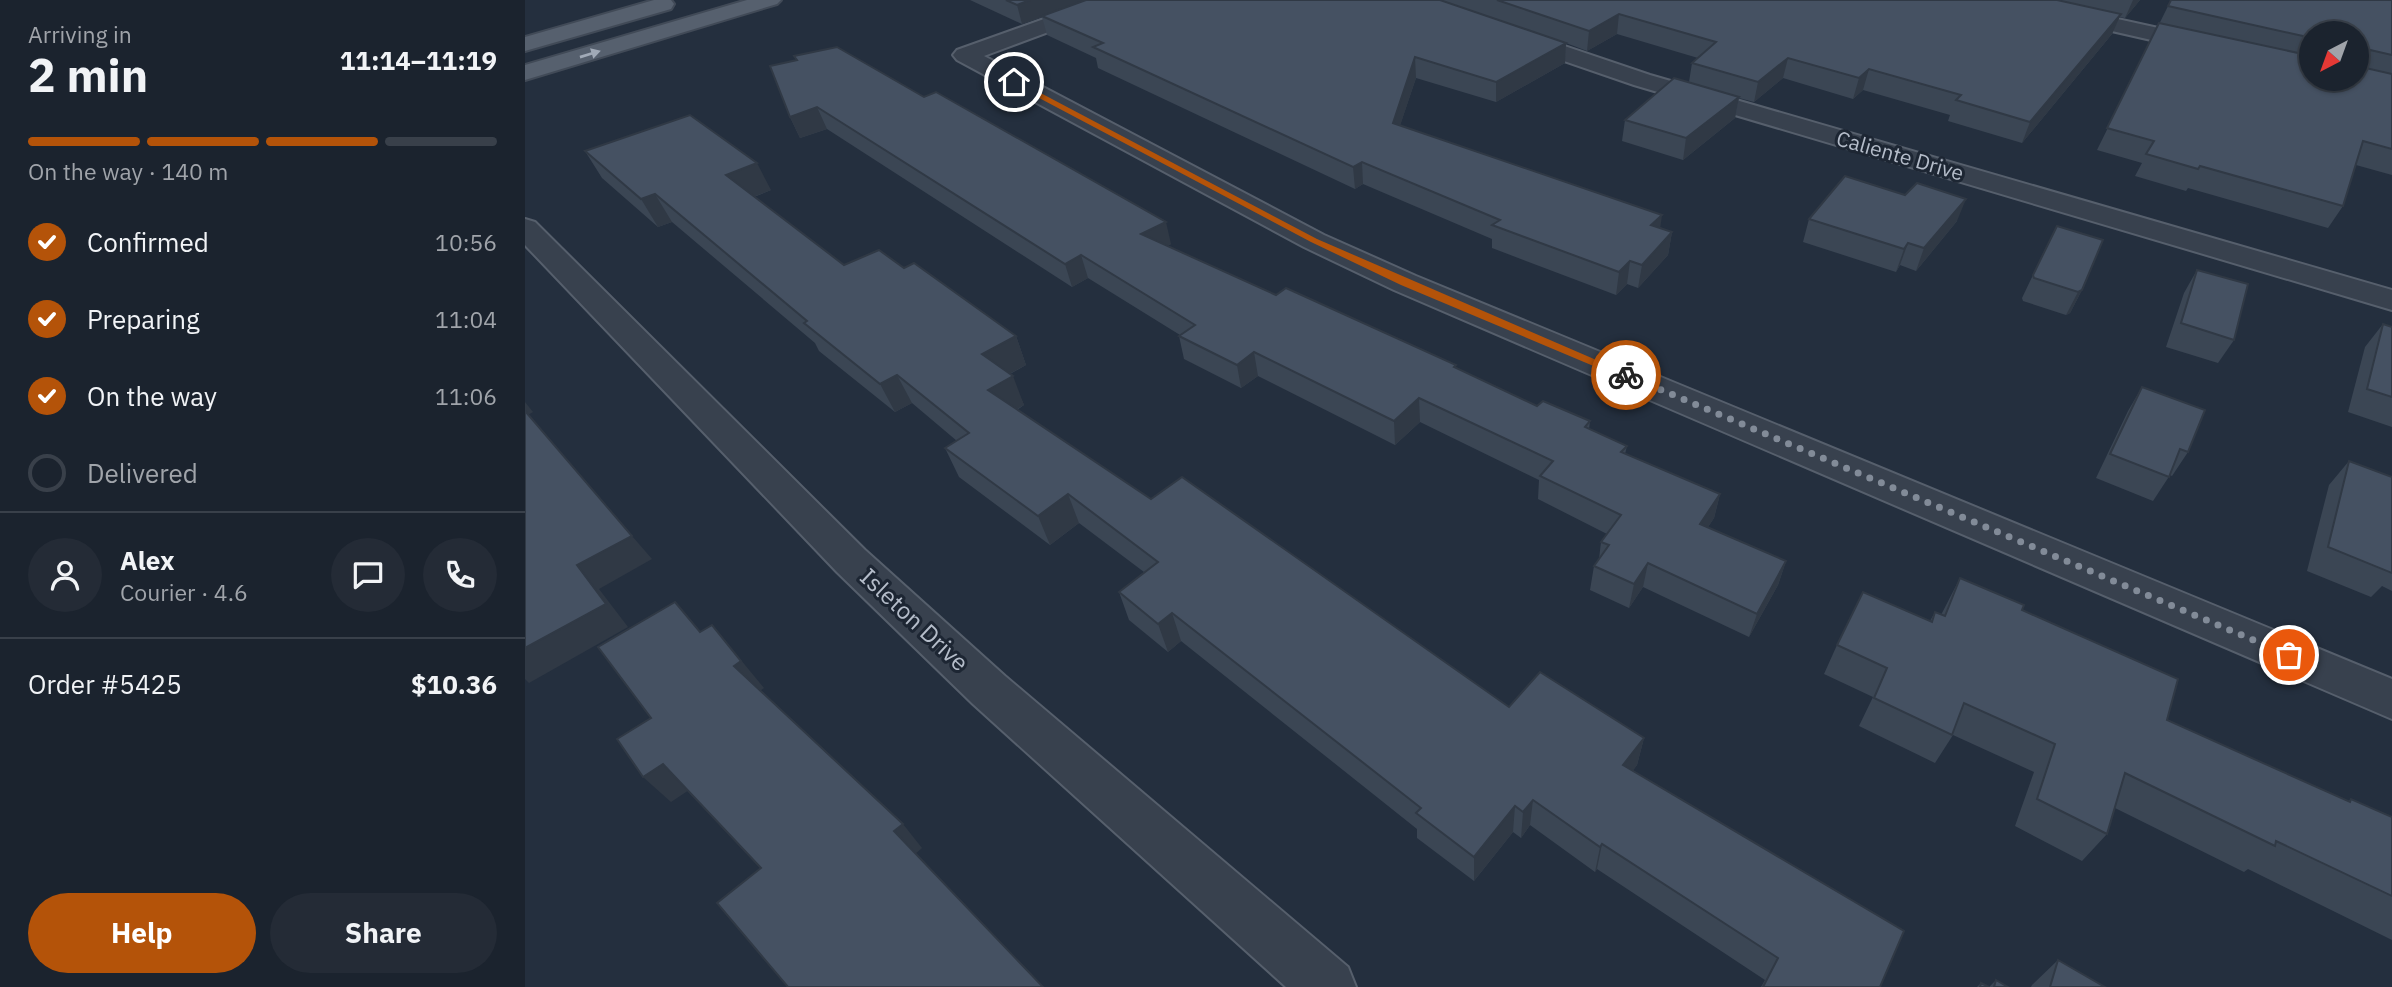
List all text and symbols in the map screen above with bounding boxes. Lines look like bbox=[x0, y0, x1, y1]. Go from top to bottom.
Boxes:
text: Arriving in bbox=[28, 19, 132, 49]
north arrow bbox=[2299, 21, 2369, 91]
map controls bbox=[2299, 21, 2369, 91]
text: 11:14–11:19 bbox=[340, 43, 497, 77]
text: 2 min bbox=[28, 45, 148, 105]
one-way arrow bbox=[580, 48, 601, 58]
pin bbox=[984, 52, 1044, 112]
icon: home bbox=[995, 63, 1033, 101]
street label: Caliente Drive bbox=[1833, 124, 1967, 187]
text: On the way · 140 m bbox=[28, 156, 228, 186]
icon: check bbox=[28, 223, 66, 261]
text: Confirmed bbox=[87, 225, 209, 259]
text: 10:56 bbox=[435, 227, 497, 257]
icon: check bbox=[28, 300, 66, 338]
text: Preparing bbox=[87, 302, 200, 336]
text: 11:04 bbox=[435, 304, 497, 334]
courier bbox=[1591, 340, 1661, 410]
icon: bike bbox=[1607, 356, 1645, 394]
icon: check bbox=[28, 377, 66, 415]
text: On the way bbox=[87, 379, 217, 413]
text: 11:06 bbox=[435, 381, 497, 411]
text: Delivered bbox=[87, 456, 198, 490]
button: person bbox=[28, 538, 102, 612]
button: chat bbox=[331, 538, 405, 612]
button: phone bbox=[423, 538, 497, 612]
text: Alex bbox=[120, 543, 174, 577]
street label: Isleton Drive bbox=[853, 561, 976, 678]
text: Courier · 4.6 bbox=[120, 577, 248, 607]
pin bbox=[2259, 625, 2319, 685]
icon: bag bbox=[2270, 636, 2308, 674]
text: Order #5425 bbox=[28, 667, 182, 701]
text: $10.36 bbox=[411, 667, 497, 701]
button: Help bbox=[28, 893, 256, 973]
button: Share bbox=[270, 893, 497, 973]

